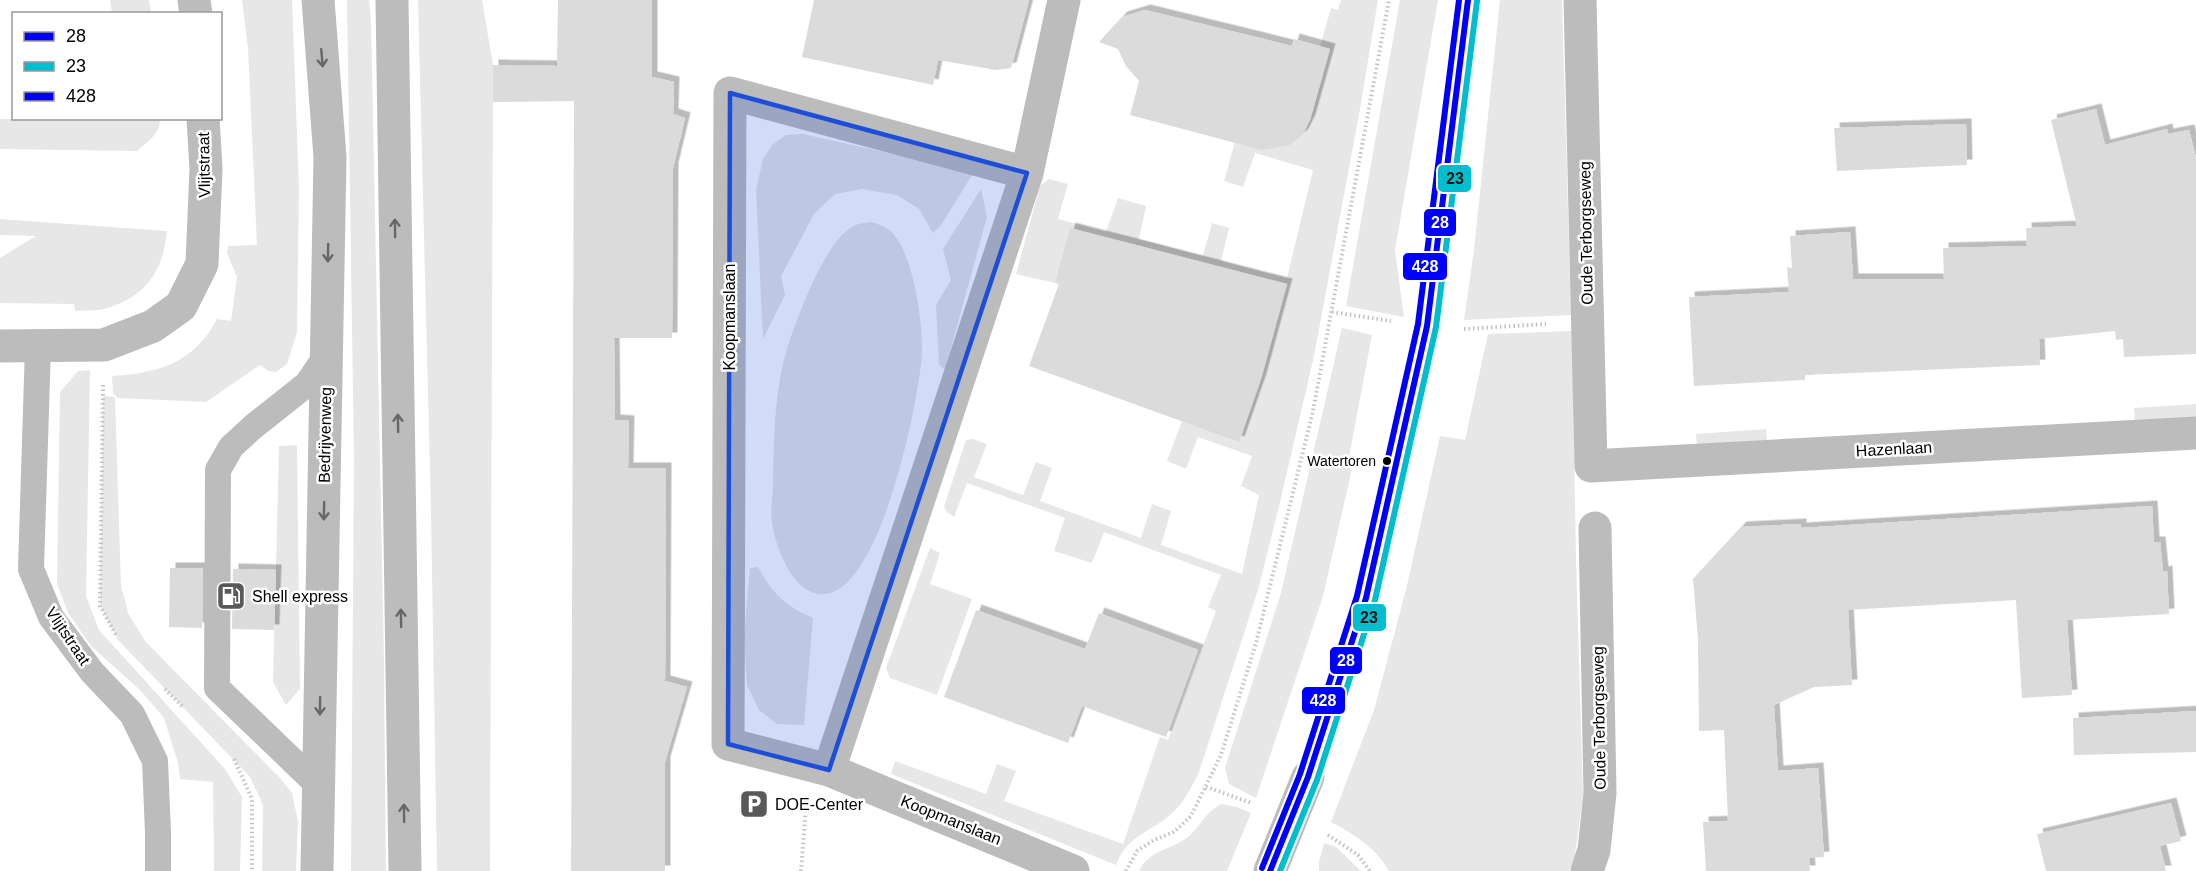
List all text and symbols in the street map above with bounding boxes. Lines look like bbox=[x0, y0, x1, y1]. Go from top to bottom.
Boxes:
legend bbox=[12, 12, 222, 120]
text: 28 bbox=[66, 26, 86, 46]
one-way arrow bbox=[317, 48, 328, 68]
text: 23 bbox=[66, 56, 86, 76]
text: 428 bbox=[66, 86, 96, 106]
street label: Vlijtstraat bbox=[195, 131, 213, 198]
street label: Oude Terborgseweg bbox=[1576, 161, 1596, 305]
line badge: 23 bbox=[1437, 164, 1472, 193]
text: 23 bbox=[1446, 170, 1464, 187]
line badge: 28 bbox=[1423, 208, 1457, 237]
text: 28 bbox=[1431, 214, 1449, 231]
one-way arrow bbox=[389, 218, 400, 238]
one-way arrow bbox=[322, 242, 334, 262]
line badge: 428 bbox=[1402, 252, 1448, 281]
text: 428 bbox=[1412, 258, 1438, 275]
street label: Koopmanslaan bbox=[721, 264, 738, 370]
street label: Bedrijvenweg bbox=[316, 387, 334, 483]
one-way arrow bbox=[392, 413, 404, 433]
street label: Hazenlaan bbox=[1855, 439, 1933, 459]
place label: Watertoren bbox=[1307, 453, 1376, 469]
marker: Watertoren bbox=[1381, 455, 1393, 467]
one-way arrow bbox=[318, 500, 330, 520]
fuel station icon: Shell express bbox=[215, 580, 247, 612]
place label: Shell express bbox=[252, 588, 348, 605]
line badge: 23 bbox=[1352, 603, 1387, 632]
street label: Vlijtstraat bbox=[43, 604, 94, 668]
one-way arrow bbox=[395, 608, 407, 628]
text: 23 bbox=[1360, 609, 1378, 626]
line badge: 28 bbox=[1329, 646, 1363, 675]
street label: Oude Terborgseweg bbox=[1589, 646, 1609, 790]
text: 28 bbox=[1337, 652, 1355, 669]
line badge: 428 bbox=[1301, 686, 1346, 715]
text: 428 bbox=[1310, 692, 1336, 709]
one-way arrow bbox=[314, 695, 325, 715]
parking icon: DOE-Center bbox=[738, 788, 770, 820]
street label: Koopmanslaan bbox=[898, 792, 1004, 848]
place label: DOE-Center bbox=[775, 796, 864, 813]
one-way arrow bbox=[398, 803, 410, 823]

